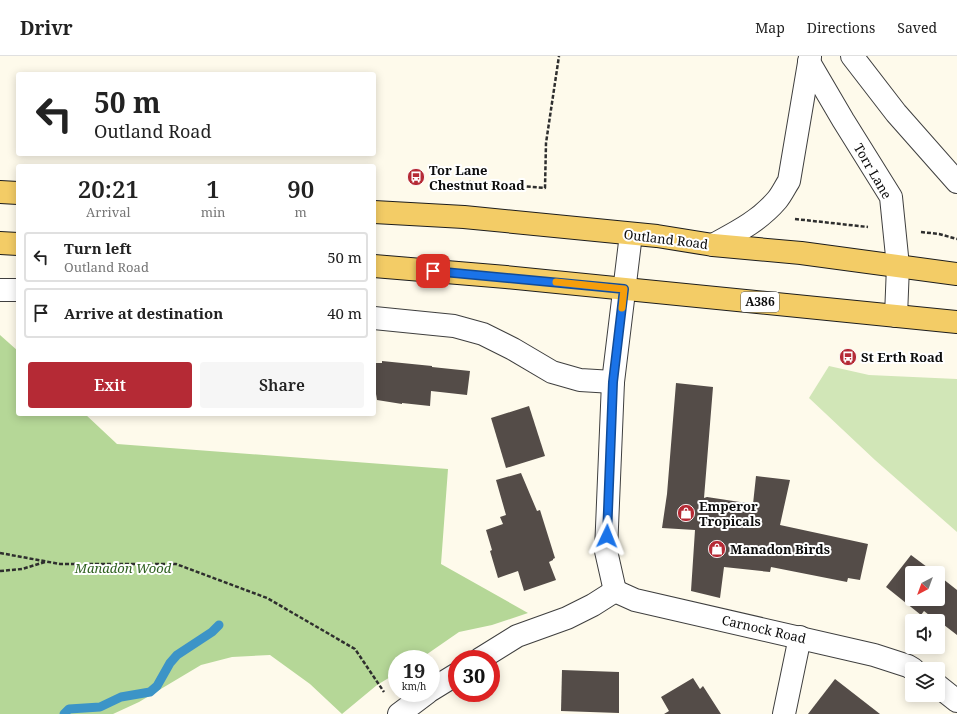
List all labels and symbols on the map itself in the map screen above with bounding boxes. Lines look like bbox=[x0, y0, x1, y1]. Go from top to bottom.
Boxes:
street label: Torr Lane bbox=[850, 140, 896, 202]
place label: Tor Lane Chestnut Road bbox=[429, 161, 525, 194]
bus stop icon: Tor Lane Chestnut Road bbox=[406, 167, 426, 187]
street label: Outland Road bbox=[623, 225, 709, 253]
pin bbox=[416, 254, 450, 288]
road number: A386 bbox=[741, 292, 779, 312]
bus stop icon: St Erth Road bbox=[838, 347, 858, 367]
place label: St Erth Road bbox=[861, 348, 944, 366]
place label: Emperor Tropicals bbox=[699, 497, 761, 530]
shop icon: Emperor Tropicals bbox=[676, 503, 696, 523]
position arrow bbox=[586, 515, 628, 557]
shop icon: Manadon Birds bbox=[707, 539, 727, 559]
place label: Manadon Birds bbox=[730, 540, 830, 558]
park label: Manadon Wood bbox=[74, 559, 172, 577]
north arrow bbox=[905, 566, 945, 606]
street label: Carnock Road bbox=[720, 611, 808, 647]
speed limit sign: 30 bbox=[448, 650, 500, 702]

